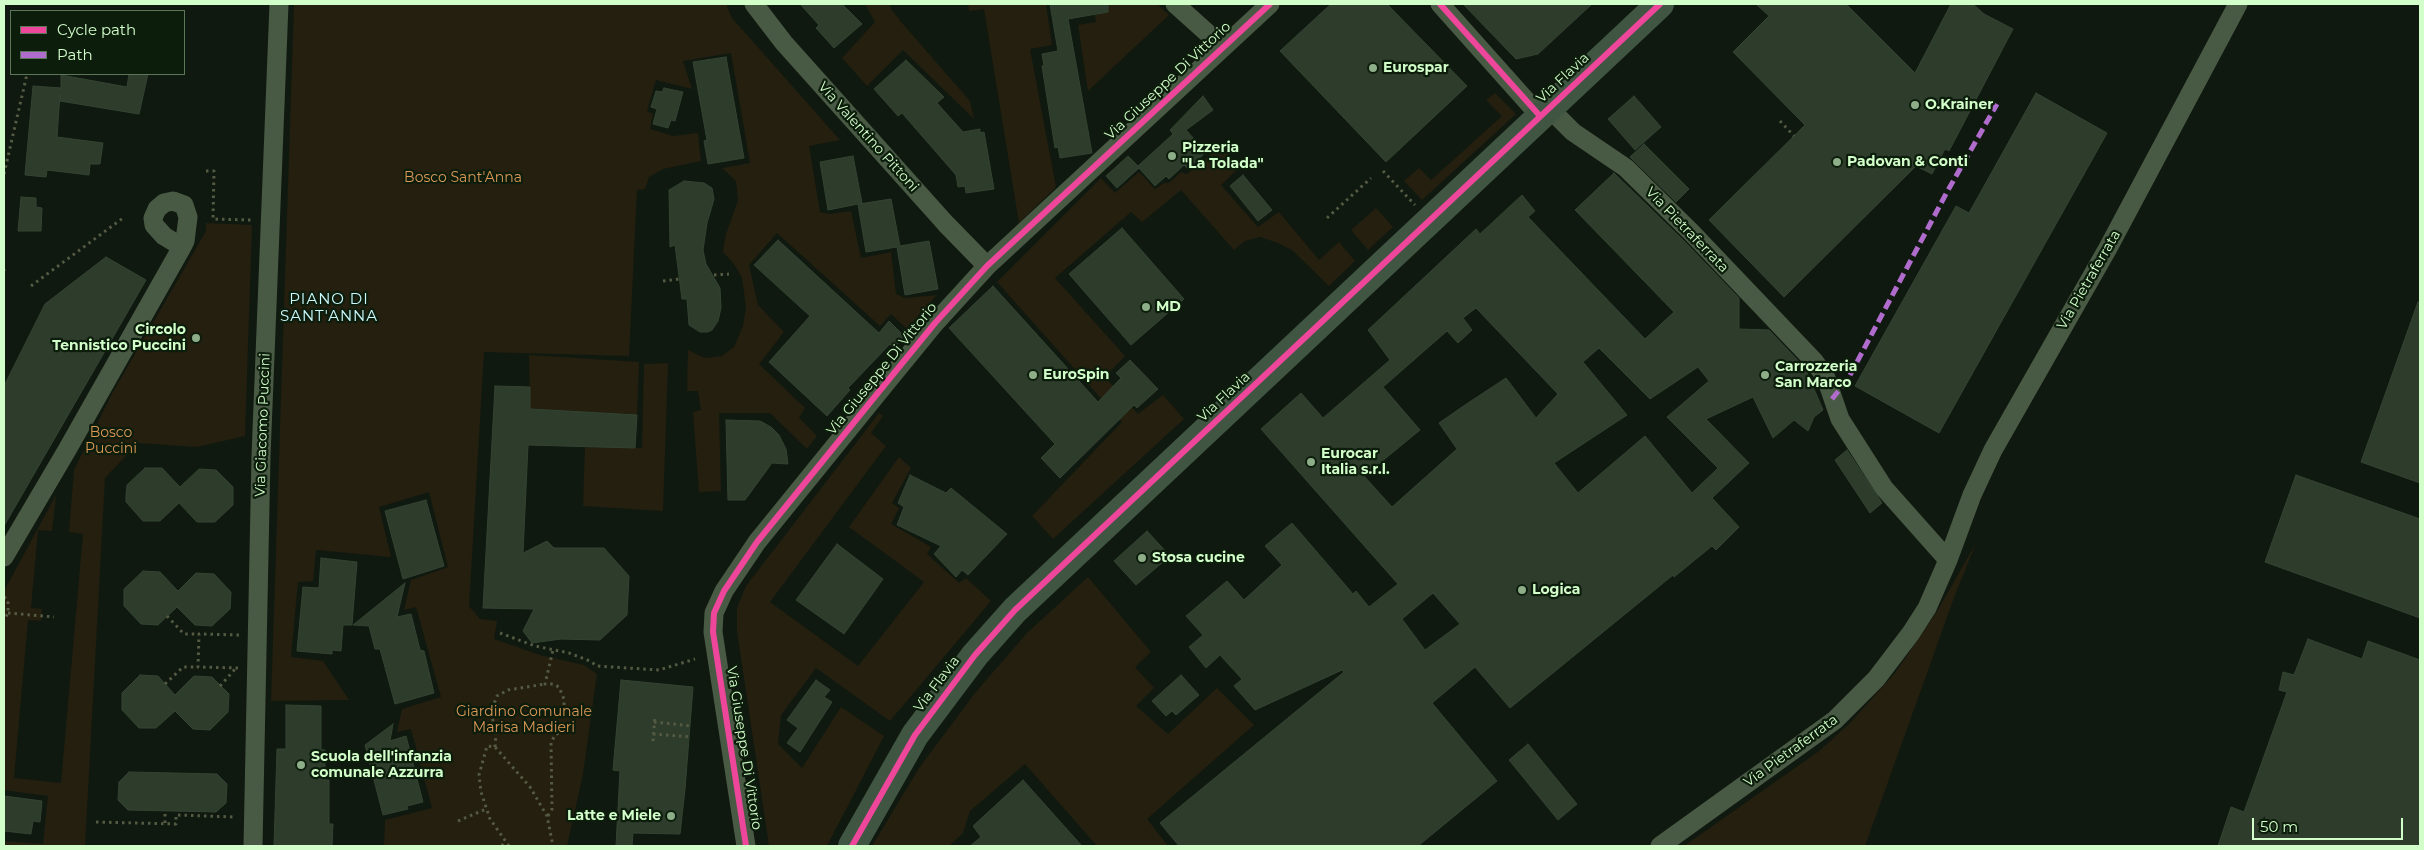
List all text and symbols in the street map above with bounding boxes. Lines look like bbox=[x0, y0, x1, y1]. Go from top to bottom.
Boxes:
legend bbox=[10, 10, 185, 75]
street label: Via Giuseppe Di Vittorio bbox=[1102, 18, 1234, 144]
text: Cycle path bbox=[57, 20, 136, 39]
text: Path bbox=[57, 45, 93, 64]
street label: Via Flavia bbox=[1533, 49, 1593, 107]
place label: Eurospar bbox=[1383, 60, 1449, 76]
marker: Eurospar bbox=[1367, 62, 1379, 74]
street label: Via Valentino Pittoni bbox=[814, 79, 922, 195]
place label: O.Krainer bbox=[1925, 97, 1993, 113]
marker: O.Krainer bbox=[1909, 99, 1921, 111]
place label: Pizzeria "La Tolada" bbox=[1182, 140, 1264, 172]
marker: Pizzeria "La Tolada" bbox=[1166, 150, 1178, 162]
place label: Padovan & Conti bbox=[1847, 154, 1968, 170]
marker: Padovan & Conti bbox=[1831, 156, 1843, 168]
park label: Bosco Sant'Anna bbox=[404, 170, 522, 186]
street label: Via Pietraferrata bbox=[1642, 184, 1732, 276]
street label: Via Pietraferrata bbox=[2054, 227, 2124, 333]
district label: PIANO DI SANT'ANNA bbox=[279, 291, 379, 326]
street label: Via Giuseppe Di Vittorio bbox=[823, 299, 941, 439]
place label: MD bbox=[1156, 299, 1181, 315]
marker: MD bbox=[1140, 301, 1152, 313]
place label: Circolo Tennistico Puccini bbox=[52, 322, 186, 354]
marker: Circolo Tennistico Puccini bbox=[190, 332, 202, 344]
street label: Via Giacomo Puccini bbox=[252, 353, 274, 497]
place label: Carrozzeria San Marco bbox=[1775, 359, 1857, 392]
place label: EuroSpin bbox=[1043, 367, 1110, 383]
street label: Via Flavia bbox=[1194, 368, 1254, 426]
marker: EuroSpin bbox=[1027, 369, 1039, 381]
marker: Carrozzeria San Marco bbox=[1759, 369, 1771, 381]
park label: Bosco Puccini bbox=[85, 425, 137, 458]
place label: Eurocar Italia s.r.l. bbox=[1321, 446, 1390, 478]
marker: Eurocar Italia s.r.l. bbox=[1305, 456, 1317, 468]
place label: Stosa cucine bbox=[1152, 550, 1245, 566]
marker: Stosa cucine bbox=[1136, 552, 1148, 564]
place label: Logica bbox=[1532, 582, 1581, 598]
marker: Logica bbox=[1516, 584, 1528, 596]
street label: Via Flavia bbox=[911, 653, 963, 715]
street label: Via Giuseppe Di Vittorio bbox=[723, 665, 765, 831]
park label: Giardino Comunale Marisa Madieri bbox=[456, 704, 592, 736]
street label: Via Pietraferrata bbox=[1741, 711, 1841, 791]
place label: Scuola dell'infanzia comunale Azzurra bbox=[311, 749, 452, 782]
marker: Scuola dell'infanzia comunale Azzurra bbox=[295, 759, 307, 771]
place label: Latte e Miele bbox=[567, 808, 661, 824]
scale bar bbox=[2254, 808, 2405, 840]
marker: Latte e Miele bbox=[665, 810, 677, 822]
text: 50 m bbox=[2260, 817, 2298, 836]

